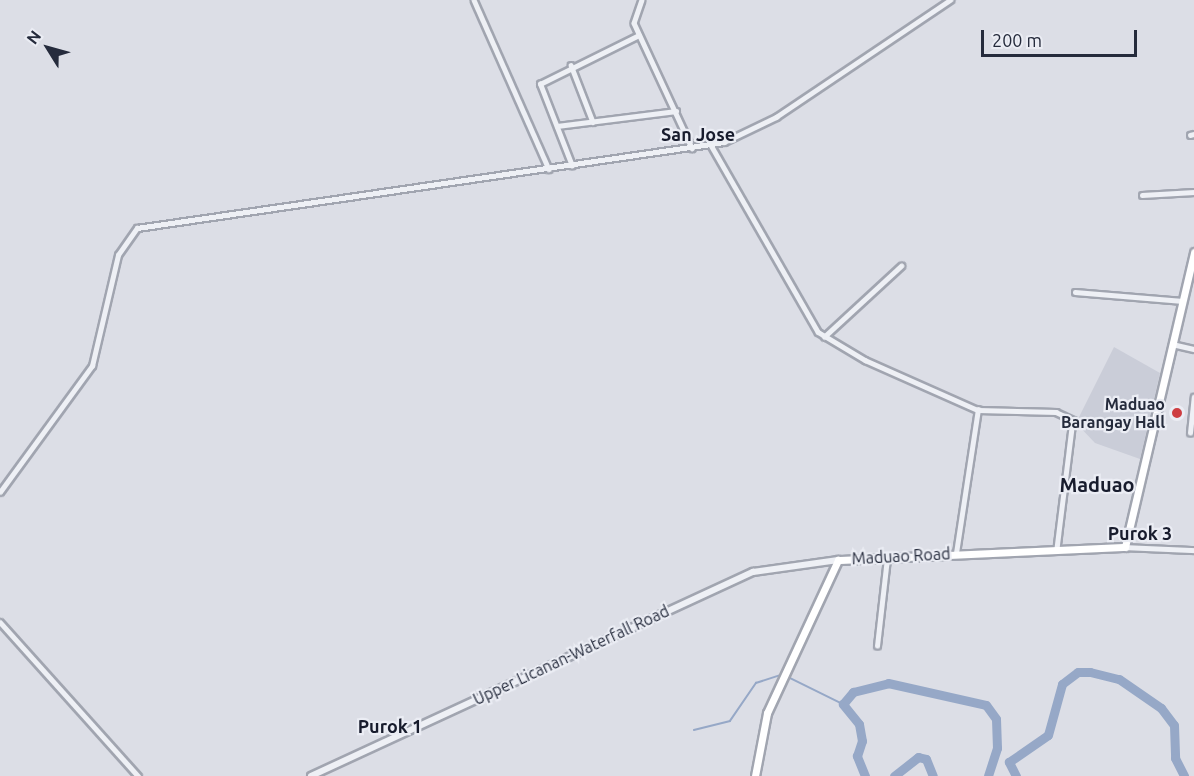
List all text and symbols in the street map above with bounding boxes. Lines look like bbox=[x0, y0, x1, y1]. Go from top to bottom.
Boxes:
north arrow bbox=[18, 18, 78, 78]
scale bar bbox=[984, 18, 1140, 56]
text: N bbox=[23, 27, 44, 47]
text: 200 m bbox=[992, 30, 1042, 50]
district label: San Jose bbox=[661, 123, 735, 145]
place label: Maduao Barangay Hall bbox=[1061, 394, 1165, 432]
marker: Maduao Barangay Hall bbox=[1170, 406, 1184, 420]
district label: Maduao bbox=[1059, 472, 1135, 496]
district label: Purok 3 bbox=[1108, 522, 1172, 544]
street label: Maduao Road bbox=[851, 544, 951, 568]
street label: Upper Licanan-Waterfall Road bbox=[470, 601, 672, 709]
district label: Purok 1 bbox=[358, 715, 422, 737]

